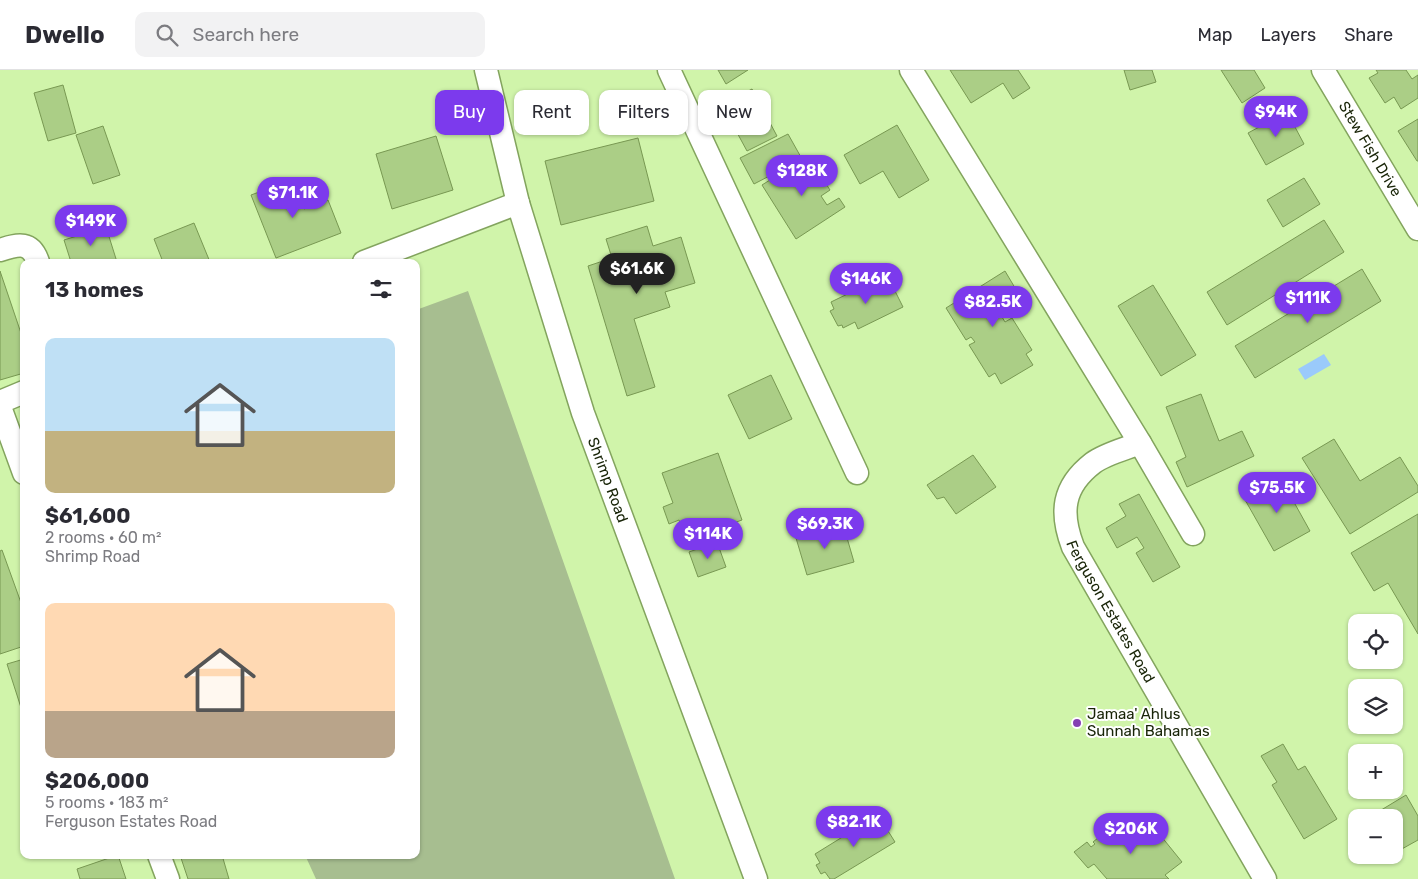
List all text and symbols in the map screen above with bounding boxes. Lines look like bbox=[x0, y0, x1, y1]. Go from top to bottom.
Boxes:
search box bbox=[135, 12, 485, 57]
text: Dwello bbox=[25, 21, 105, 49]
icon: search bbox=[153, 21, 181, 49]
text: Search here bbox=[193, 23, 299, 46]
text: Map bbox=[1198, 24, 1233, 46]
text: Layers bbox=[1261, 24, 1316, 46]
text: Share bbox=[1344, 24, 1393, 46]
chip: Buy bbox=[435, 90, 504, 135]
chip: Rent bbox=[514, 90, 589, 135]
chip: Filters bbox=[599, 90, 688, 135]
chip: New bbox=[698, 90, 771, 135]
pin: $94K bbox=[1246, 96, 1306, 138]
street label: Stew Fish Drive bbox=[1335, 98, 1406, 200]
text: $94K bbox=[1255, 102, 1297, 121]
pin: $128K bbox=[767, 154, 837, 197]
text: $128K bbox=[777, 161, 827, 180]
pin: $71.1K bbox=[252, 176, 334, 219]
text: $71.1K bbox=[268, 183, 318, 202]
pin: $149K bbox=[56, 204, 126, 247]
text: $149K bbox=[66, 211, 116, 230]
pin: $61.6K bbox=[596, 252, 678, 295]
text: $61.6K bbox=[610, 259, 664, 278]
pin: $146K bbox=[831, 262, 901, 305]
text: $146K bbox=[841, 269, 891, 288]
icon: filters bbox=[367, 275, 395, 303]
text: 13 homes bbox=[45, 277, 144, 302]
pin: $111K bbox=[1273, 282, 1343, 324]
pin: $82.5K bbox=[952, 286, 1034, 328]
text: $111K bbox=[1285, 288, 1331, 307]
text: $82.5K bbox=[964, 292, 1022, 311]
icon: home bbox=[175, 370, 265, 460]
street label: Shrimp Road bbox=[584, 435, 632, 525]
pin: $75.5K bbox=[1236, 472, 1318, 514]
text: $75.5K bbox=[1249, 478, 1305, 497]
text: $61,600 bbox=[45, 503, 131, 528]
pin: $69.3K bbox=[784, 508, 866, 550]
text: $69.3K bbox=[797, 514, 853, 533]
pin: $114K bbox=[673, 518, 743, 560]
text: $114K bbox=[684, 524, 732, 543]
text: 2 rooms · 60 m² bbox=[45, 528, 162, 547]
street label: Ferguson Estates Road bbox=[1062, 538, 1159, 686]
text: Shrimp Road bbox=[45, 547, 140, 566]
map controls bbox=[1348, 614, 1403, 864]
button: locate bbox=[1348, 614, 1403, 669]
icon: home bbox=[175, 635, 265, 725]
button: layers bbox=[1348, 679, 1403, 734]
place label: Jamaa' Ahlus Sunnah Bahamas bbox=[1087, 705, 1210, 740]
marker: Jamaa' Ahlus Sunnah Bahamas bbox=[1071, 717, 1083, 729]
button: + bbox=[1348, 744, 1403, 799]
text: $206,000 bbox=[45, 768, 149, 793]
text: 5 rooms · 183 m² bbox=[45, 793, 168, 812]
pin: $82.1K bbox=[813, 806, 895, 848]
button: − bbox=[1348, 809, 1403, 864]
text: Ferguson Estates Road bbox=[45, 812, 217, 831]
text: $82.1K bbox=[827, 812, 881, 831]
pin: $206K bbox=[1096, 812, 1166, 855]
text: $206K bbox=[1105, 819, 1158, 838]

